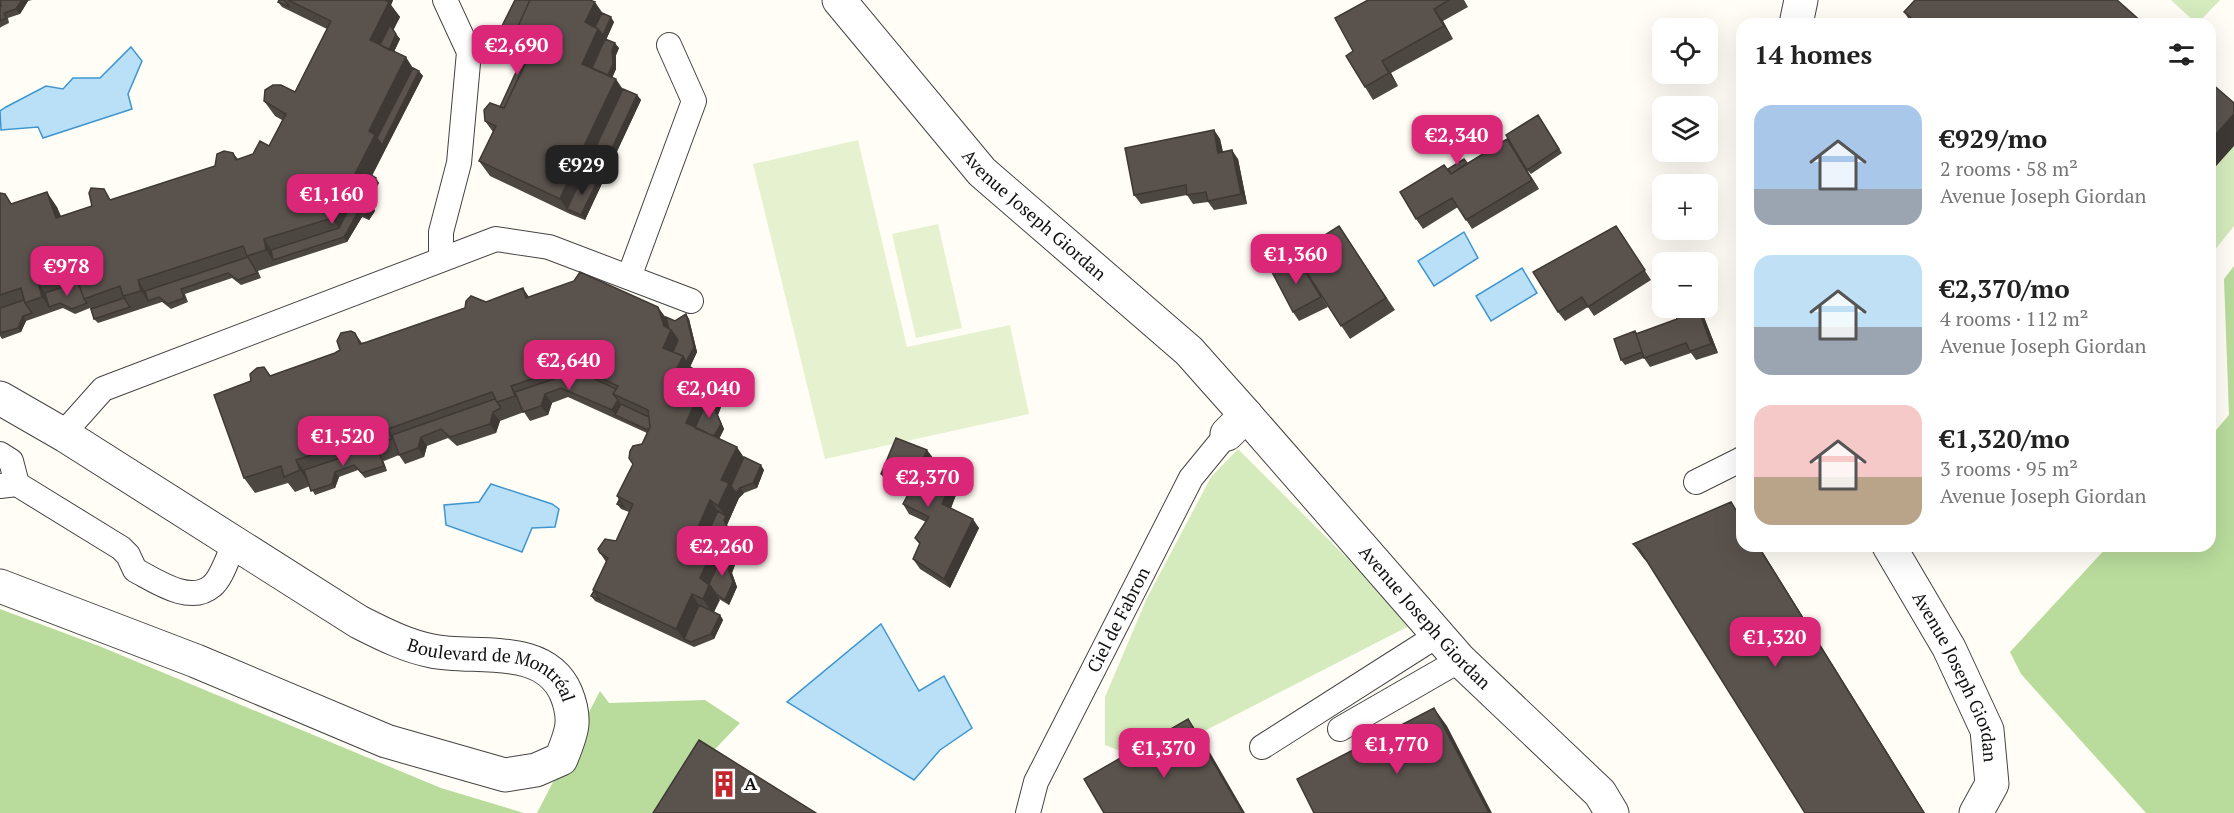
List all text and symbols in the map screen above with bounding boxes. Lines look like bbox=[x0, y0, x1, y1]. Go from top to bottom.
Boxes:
map controls bbox=[1652, 18, 1718, 318]
button: locate bbox=[1652, 18, 1718, 84]
pin: €2,690 bbox=[468, 25, 566, 76]
text: €2,690 bbox=[486, 31, 548, 58]
text: 14 homes bbox=[1754, 37, 1872, 71]
icon: filters bbox=[2165, 38, 2198, 71]
button: layers bbox=[1652, 96, 1718, 162]
pin: €2,340 bbox=[1408, 115, 1506, 166]
text: €2,340 bbox=[1426, 121, 1488, 148]
text: €929/mo bbox=[1940, 121, 2047, 155]
icon: home bbox=[1802, 129, 1874, 201]
street label: Avenue Joseph Giordan bbox=[957, 144, 1112, 285]
pin: €929 bbox=[546, 145, 618, 196]
text: €929 bbox=[559, 151, 605, 178]
text: 2 rooms · 58 m² bbox=[1940, 155, 2078, 182]
pin: €1,160 bbox=[283, 174, 381, 225]
button: + bbox=[1652, 174, 1718, 240]
text: €1,160 bbox=[301, 180, 363, 207]
text: Avenue Joseph Giordan bbox=[1940, 182, 2146, 209]
pin: €1,360 bbox=[1247, 234, 1345, 285]
text: €1,360 bbox=[1265, 240, 1327, 267]
pin: €978 bbox=[31, 246, 103, 297]
text: €978 bbox=[44, 252, 90, 279]
button: − bbox=[1652, 252, 1718, 318]
text: €2,370/mo bbox=[1940, 271, 2070, 305]
icon: home bbox=[1802, 279, 1874, 351]
text: 4 rooms · 112 m² bbox=[1940, 305, 2088, 332]
text: Avenue Joseph Giordan bbox=[1940, 332, 2146, 359]
pin: €2,640 bbox=[520, 340, 618, 391]
text: €2,640 bbox=[538, 346, 600, 373]
pin: €2,040 bbox=[660, 368, 758, 419]
text: €2,040 bbox=[678, 374, 740, 401]
pin: €1,520 bbox=[294, 416, 392, 467]
text: €1,320/mo bbox=[1940, 421, 2070, 455]
text: €1,520 bbox=[312, 422, 374, 449]
icon: home bbox=[1802, 429, 1874, 501]
text: 3 rooms · 95 m² bbox=[1940, 455, 2078, 482]
pin: €2,370 bbox=[879, 457, 977, 508]
text: €2,370 bbox=[897, 463, 959, 490]
text: Avenue Joseph Giordan bbox=[1940, 482, 2146, 509]
pin: €2,260 bbox=[673, 526, 771, 577]
text: €2,260 bbox=[691, 532, 753, 559]
street label: Avenue Joseph Giordan bbox=[1354, 540, 1497, 694]
street label: Ciel de Fabron bbox=[1081, 562, 1155, 676]
street label: Avenue Joseph Giordan bbox=[1907, 587, 2003, 763]
pin: €1,320 bbox=[1726, 617, 1824, 668]
text: €1,320 bbox=[1744, 623, 1806, 650]
street label: Boulevard de Montréal bbox=[404, 632, 581, 705]
pin: €1,770 bbox=[1348, 724, 1446, 775]
pin: €1,370 bbox=[1115, 728, 1213, 779]
text: €1,770 bbox=[1366, 730, 1428, 757]
text: €1,370 bbox=[1133, 734, 1195, 761]
building icon: A bbox=[709, 769, 739, 799]
place label: A bbox=[744, 771, 758, 795]

